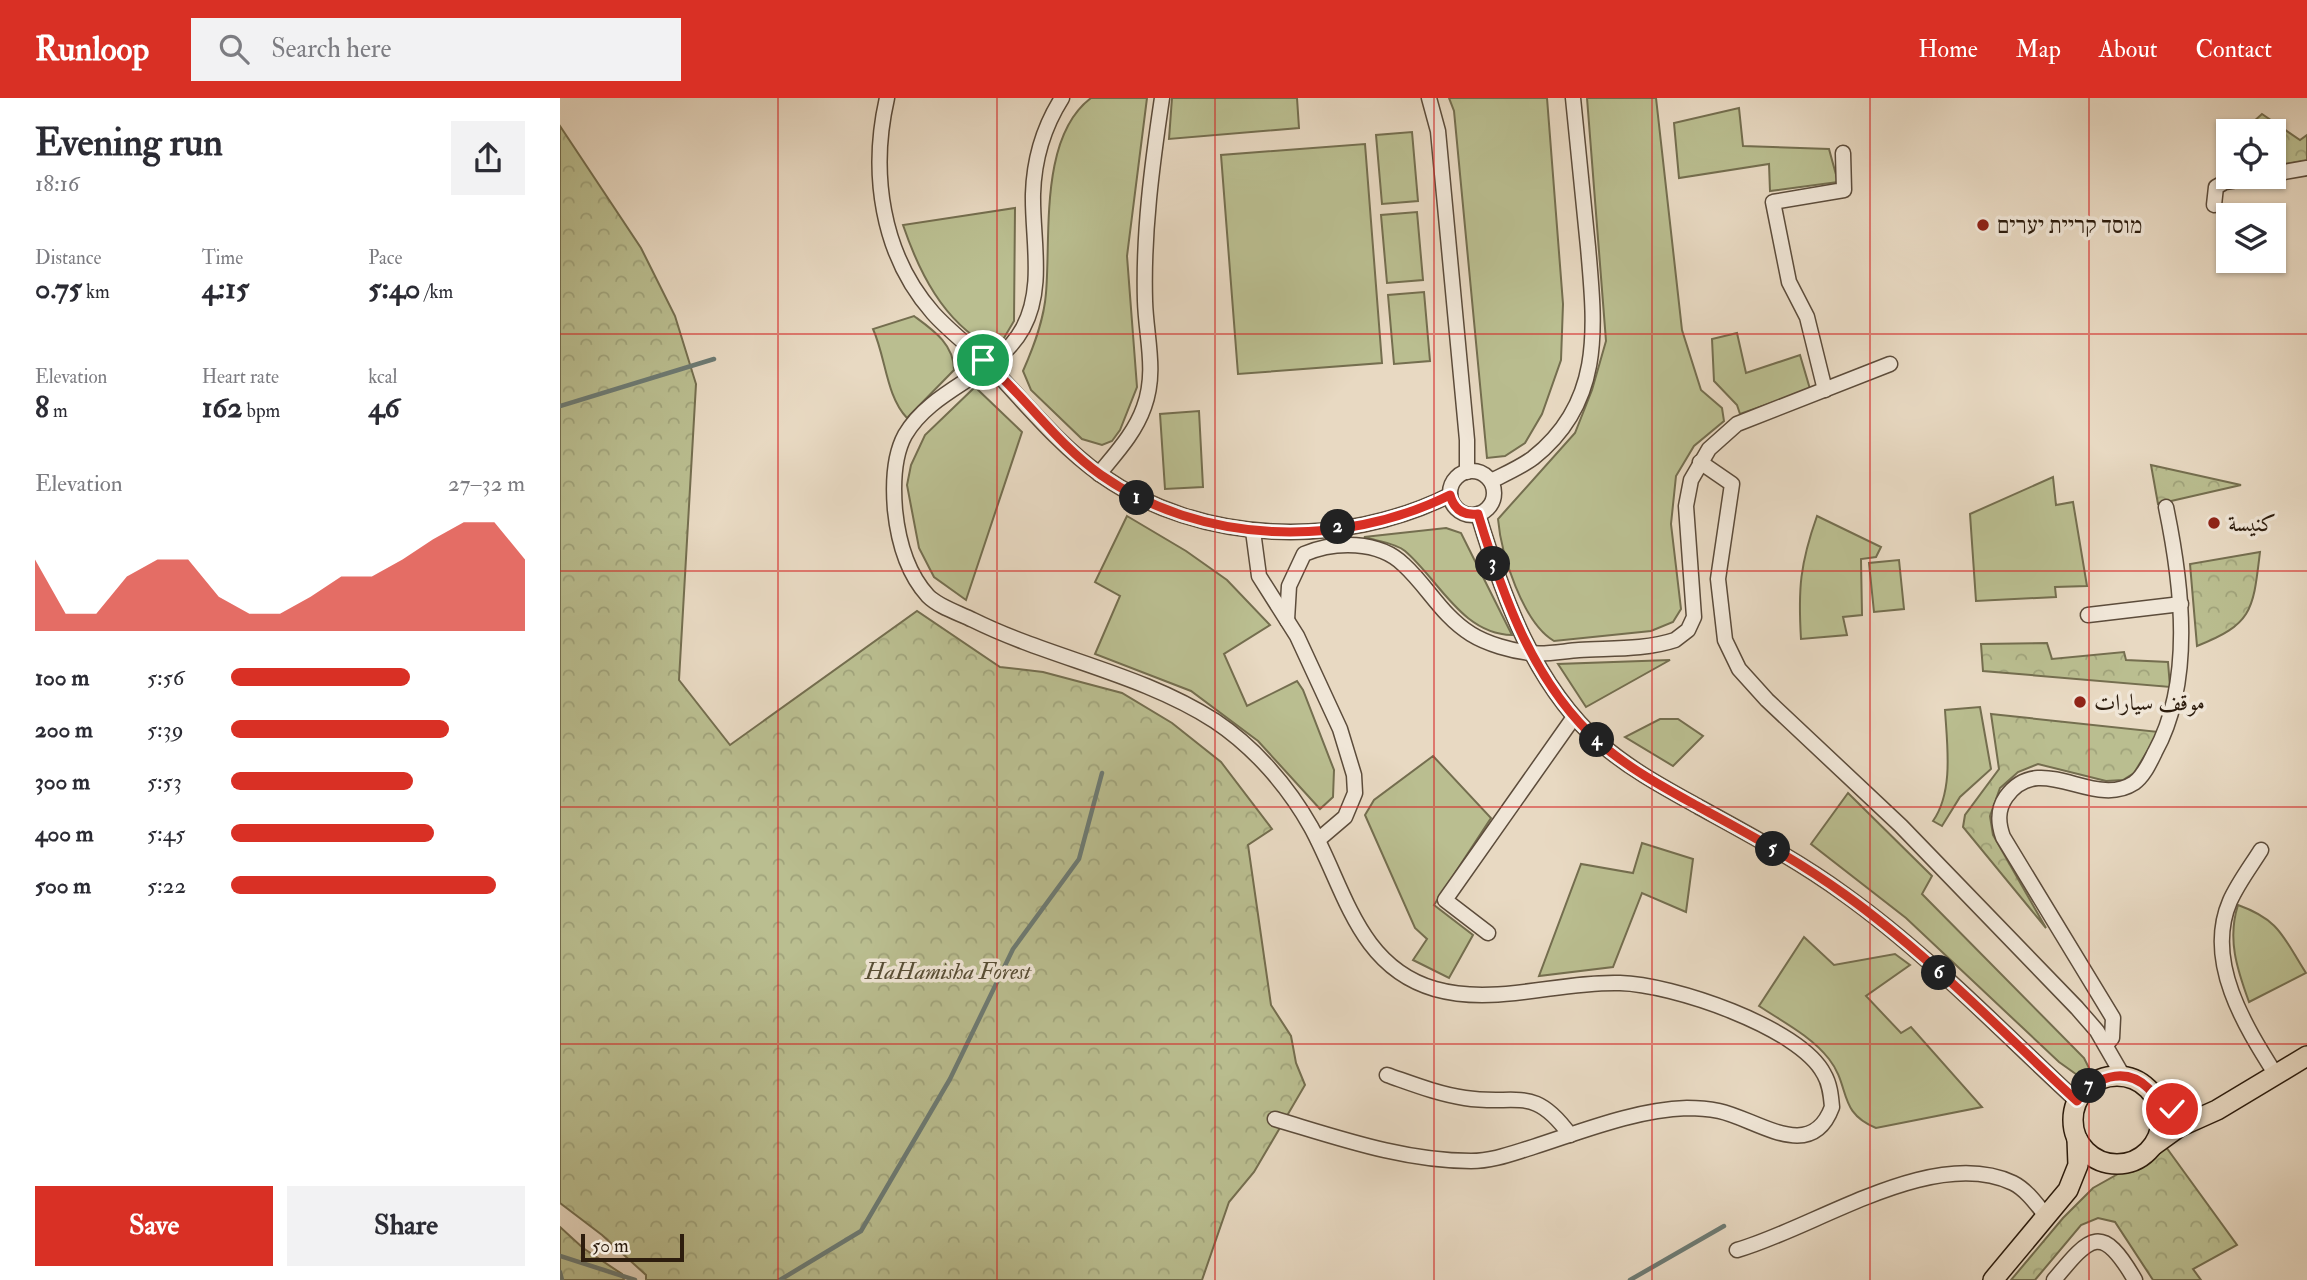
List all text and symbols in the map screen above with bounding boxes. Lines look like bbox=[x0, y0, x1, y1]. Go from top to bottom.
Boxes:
search box bbox=[191, 18, 681, 81]
text: Runloop bbox=[35, 29, 149, 70]
icon: search bbox=[215, 30, 253, 68]
text: Search here bbox=[271, 33, 391, 65]
text: Home bbox=[1918, 34, 1978, 65]
text: Map bbox=[2016, 34, 2061, 65]
text: About bbox=[2099, 34, 2158, 65]
text: Contact bbox=[2196, 34, 2272, 65]
text: Evening run bbox=[35, 119, 223, 167]
map controls bbox=[2216, 119, 2286, 273]
button: locate bbox=[2216, 119, 2286, 189]
button: share bbox=[451, 121, 525, 195]
text: 18:16 bbox=[35, 169, 79, 198]
button: layers bbox=[2216, 203, 2286, 273]
place label: מוסד קריית יערים bbox=[1997, 211, 2142, 240]
marker: מוסד קריית יערים bbox=[1975, 217, 1991, 233]
text: Distance bbox=[35, 246, 101, 270]
text: Time bbox=[202, 246, 243, 270]
text: Pace bbox=[368, 246, 402, 270]
text: 0.75 bbox=[35, 270, 82, 307]
text: 4:15 bbox=[202, 270, 249, 307]
text: 5:40 bbox=[368, 270, 421, 307]
text: km bbox=[82, 280, 110, 304]
text: /km bbox=[421, 280, 453, 304]
pin bbox=[953, 330, 1013, 390]
icon: arrive bbox=[964, 341, 1002, 379]
text: Elevation bbox=[35, 365, 107, 389]
text: Heart rate bbox=[202, 365, 279, 389]
text: kcal bbox=[368, 365, 397, 389]
text: 8 bbox=[35, 389, 49, 426]
text: 162 bbox=[202, 389, 243, 426]
text: 46 bbox=[368, 389, 400, 426]
text: m bbox=[49, 399, 68, 423]
text: bpm bbox=[243, 399, 280, 423]
text: Elevation bbox=[35, 469, 123, 498]
text: 27–32 m bbox=[448, 469, 525, 498]
pin: 1 bbox=[1120, 480, 1154, 516]
text: 1 bbox=[1133, 485, 1140, 509]
place label: كنيسة bbox=[2228, 509, 2276, 538]
pin: 2 bbox=[1320, 510, 1356, 544]
text: 2 bbox=[1333, 514, 1342, 538]
marker: كنيسة bbox=[2206, 515, 2222, 531]
pin: 3 bbox=[1476, 546, 1510, 582]
text: 3 bbox=[1489, 551, 1496, 575]
text: 100 m bbox=[35, 663, 89, 692]
text: 5:56 bbox=[147, 663, 184, 692]
place label: موقف سيارات bbox=[2094, 688, 2205, 717]
marker: موقف سيارات bbox=[2072, 694, 2088, 710]
text: 200 m bbox=[35, 715, 93, 744]
text: 5:39 bbox=[147, 715, 183, 744]
pin: 4 bbox=[1580, 722, 1614, 758]
text: 4 bbox=[1591, 727, 1602, 751]
text: 300 m bbox=[35, 767, 90, 796]
text: 5:53 bbox=[147, 767, 182, 796]
text: 400 m bbox=[35, 819, 94, 848]
text: 5:45 bbox=[147, 819, 185, 848]
pin: 5 bbox=[1756, 832, 1790, 866]
text: 5 bbox=[1768, 836, 1777, 860]
text: 500 m bbox=[35, 871, 91, 900]
text: 5:22 bbox=[147, 871, 186, 900]
pin: 6 bbox=[1922, 956, 1956, 990]
park label: HaHamisha Forest bbox=[864, 957, 1032, 986]
text: 6 bbox=[1934, 960, 1943, 984]
pin: 7 bbox=[2072, 1068, 2106, 1104]
text: 7 bbox=[2084, 1073, 2093, 1097]
pin bbox=[2142, 1079, 2202, 1139]
icon: check bbox=[2153, 1090, 2191, 1128]
button: Save bbox=[35, 1186, 273, 1266]
button: Share bbox=[287, 1186, 525, 1266]
scale bar bbox=[581, 1231, 684, 1263]
text: 50 m bbox=[592, 1234, 629, 1258]

